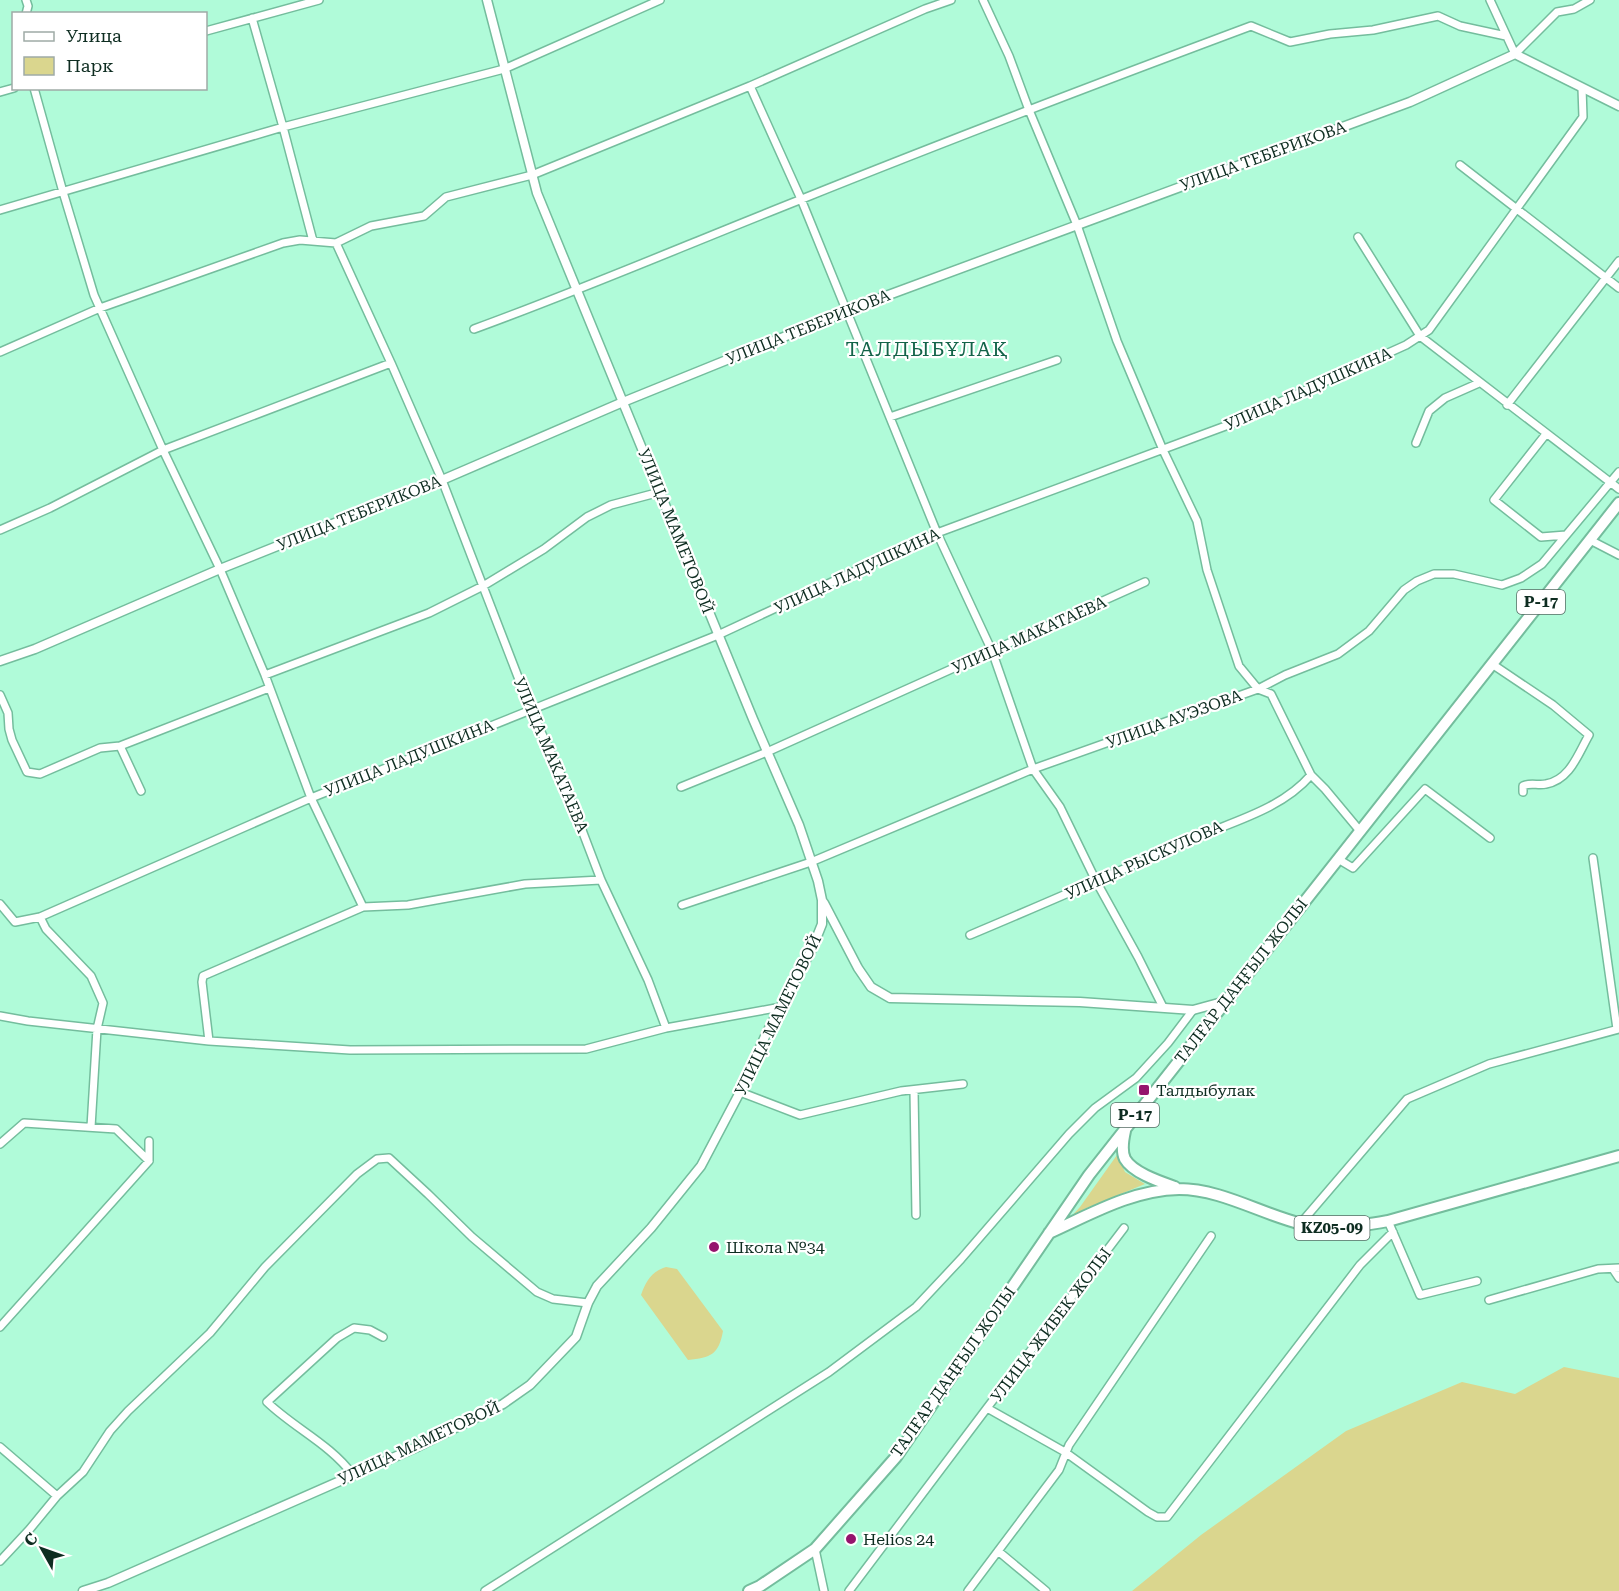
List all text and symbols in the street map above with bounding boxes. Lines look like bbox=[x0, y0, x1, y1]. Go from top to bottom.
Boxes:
legend bbox=[12, 12, 207, 90]
text: Улица bbox=[66, 25, 122, 46]
text: Парк bbox=[66, 55, 114, 76]
street label: УЛИЦА ТЕБЕРИКОВА bbox=[1177, 117, 1349, 195]
street label: УЛИЦА ТЕБЕРИКОВА bbox=[723, 285, 894, 369]
district label: ТАЛДЫБҰЛАҚ bbox=[846, 337, 1008, 361]
street label: УЛИЦА ЛАДУШКИНА bbox=[1222, 343, 1395, 434]
street label: УЛИЦА МАМЕТОВОЙ bbox=[634, 446, 718, 616]
street label: УЛИЦА ТЕБЕРИКОВА bbox=[274, 471, 445, 555]
street label: УЛИЦА ЛАДУШКИНА bbox=[771, 524, 944, 618]
road number: P-17 bbox=[1517, 590, 1565, 614]
street label: УЛИЦА МАКАТАЕВА bbox=[949, 592, 1110, 678]
street label: УЛИЦА МАКАТАЕВА bbox=[510, 674, 593, 836]
street label: УЛИЦА АУЭЗОВА bbox=[1104, 685, 1245, 752]
street label: УЛИЦА ЛАДУШКИНА bbox=[322, 715, 497, 801]
street label: УЛИЦА РЫСКУЛОВА bbox=[1062, 816, 1226, 903]
street label: ТАЛҒАР ДАҢҒЫЛ ЖОЛЫ bbox=[1171, 895, 1311, 1067]
street label: УЛИЦА МАМЕТОВОЙ bbox=[731, 931, 825, 1099]
place label: Талдыбулак bbox=[1156, 1081, 1255, 1100]
marker: Талдыбулак bbox=[1137, 1083, 1151, 1097]
road number: P-17 bbox=[1111, 1103, 1159, 1127]
road number: KZ05-09 bbox=[1294, 1216, 1370, 1240]
place label: Школа №34 bbox=[726, 1238, 825, 1257]
marker: Школа №34 bbox=[707, 1240, 721, 1254]
street label: УЛИЦА ЖИБЕК ЖОЛЫ bbox=[987, 1244, 1115, 1406]
street label: ТАЛҒАР ДАҢҒЫЛ ЖОЛЫ bbox=[887, 1283, 1019, 1461]
street label: УЛИЦА МАМЕТОВОЙ bbox=[335, 1397, 503, 1489]
north arrow bbox=[12, 1519, 72, 1579]
text: С bbox=[20, 1529, 42, 1550]
place label: Helios 24 bbox=[863, 1530, 934, 1549]
marker: Helios 24 bbox=[844, 1532, 858, 1546]

